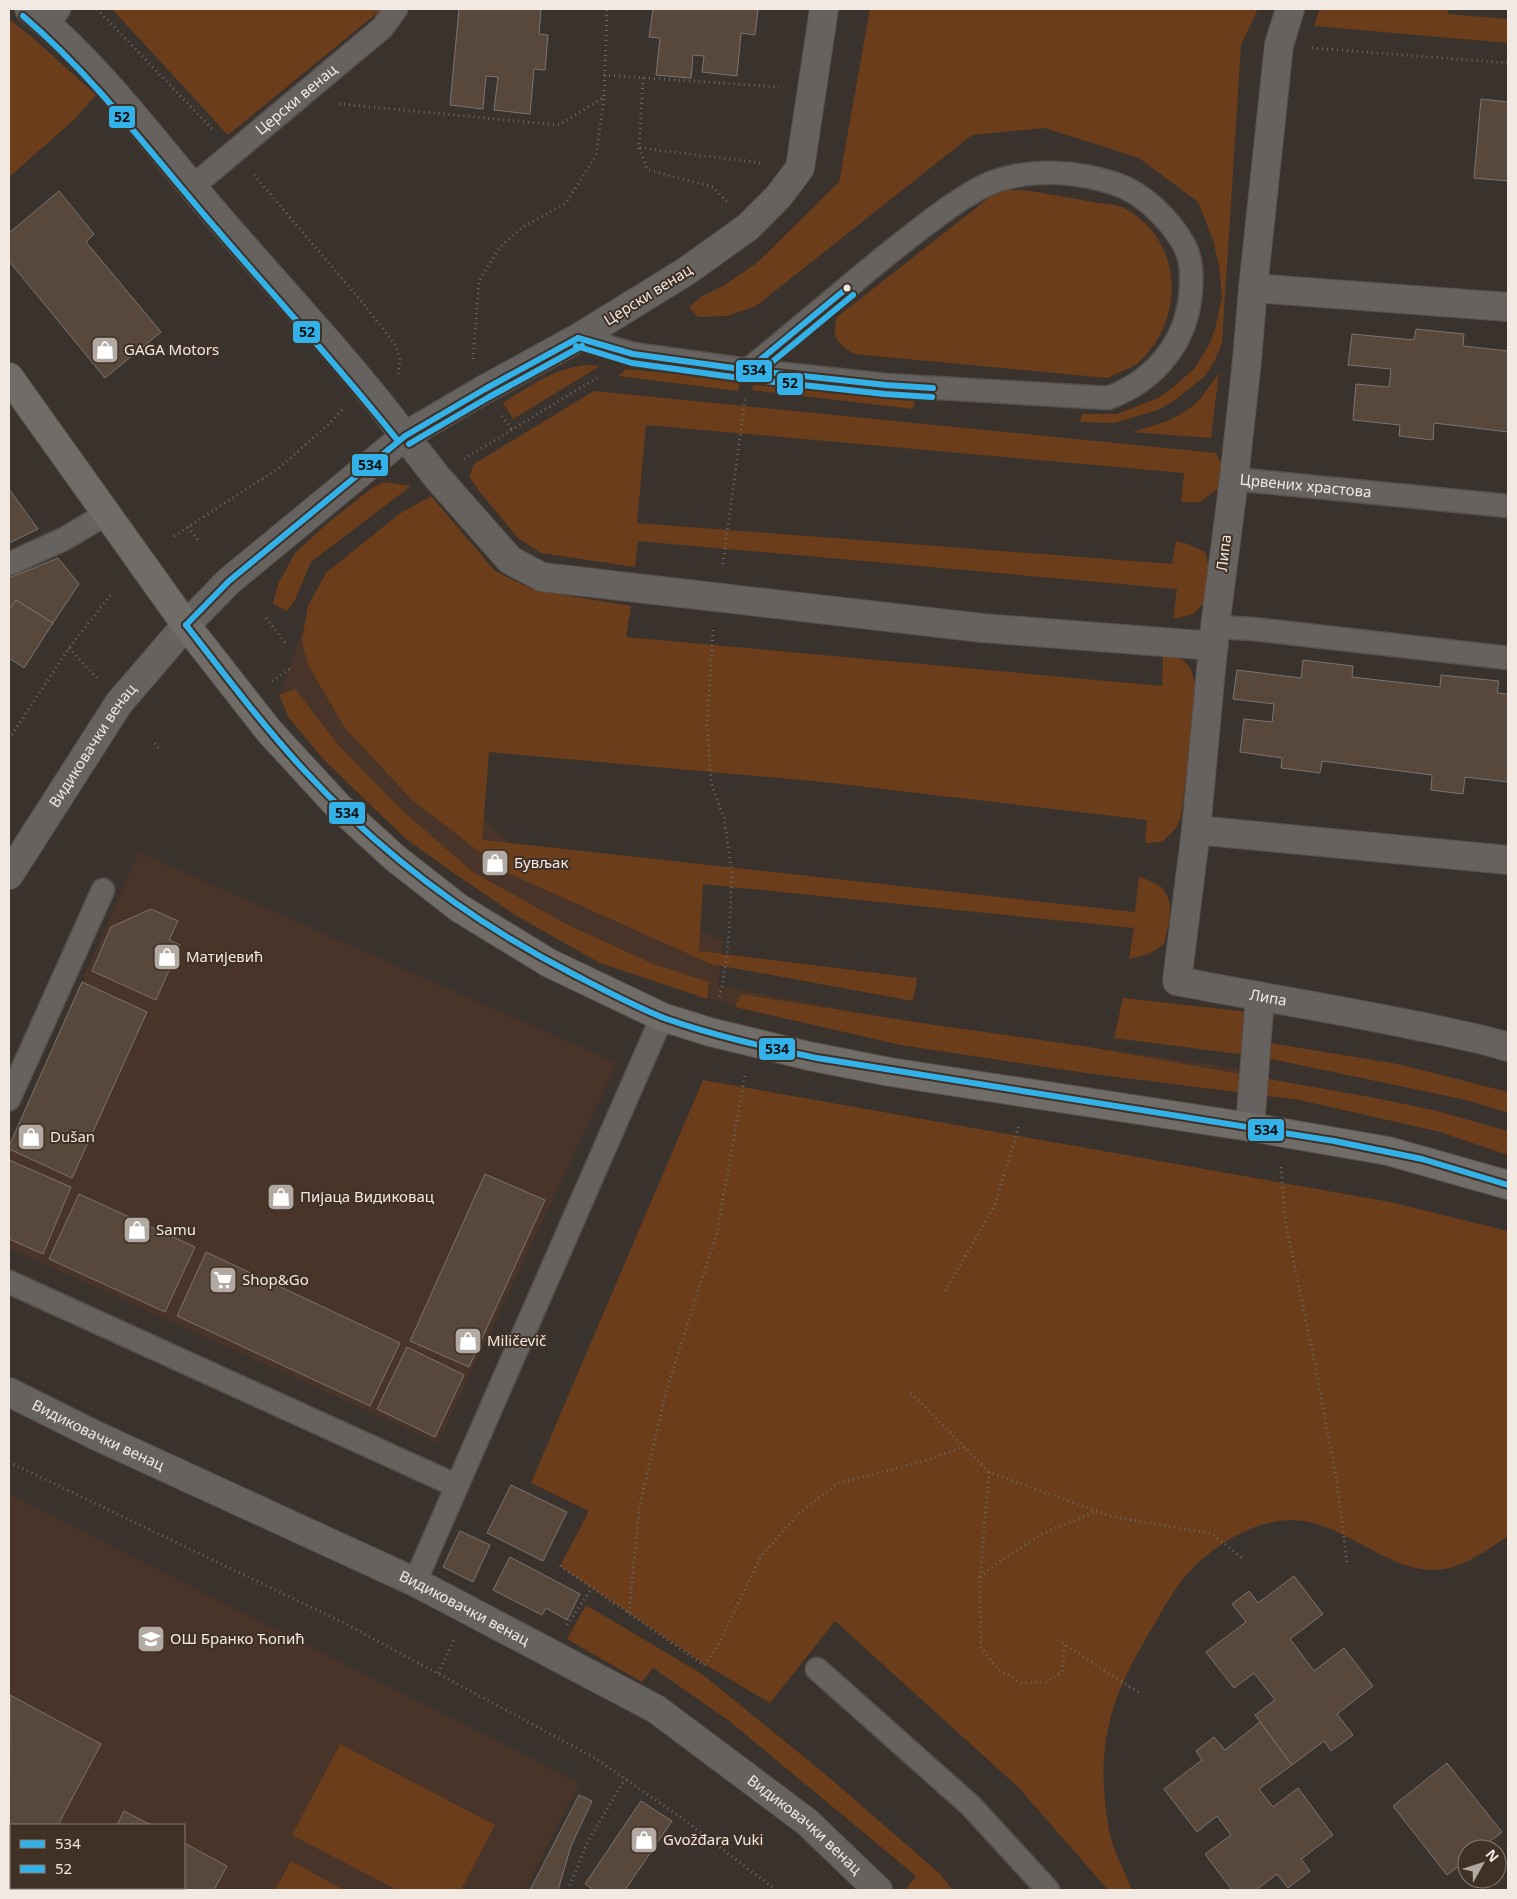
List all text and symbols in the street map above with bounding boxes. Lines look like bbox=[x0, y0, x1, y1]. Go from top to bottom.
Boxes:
street label: Церски венац bbox=[251, 58, 341, 139]
line badge: 52 bbox=[108, 105, 136, 129]
text: 52 bbox=[114, 107, 130, 126]
street label: Церски венац bbox=[600, 259, 696, 329]
unlabelled marker bbox=[842, 283, 852, 293]
line badge: 52 bbox=[292, 320, 321, 344]
text: 52 bbox=[299, 322, 315, 341]
shop icon: GAGA Motors bbox=[90, 335, 120, 365]
place label: GAGA Motors bbox=[124, 339, 219, 359]
line badge: 534 bbox=[735, 359, 773, 383]
text: 534 bbox=[742, 360, 766, 379]
line badge: 52 bbox=[776, 372, 804, 396]
text: 52 bbox=[782, 373, 798, 392]
line badge: 534 bbox=[351, 453, 389, 477]
text: 534 bbox=[358, 455, 382, 474]
street label: Црвених храстова bbox=[1239, 469, 1373, 501]
street label: Липа bbox=[1211, 533, 1235, 573]
street label: Видиковачки венац bbox=[44, 678, 141, 811]
line badge: 534 bbox=[328, 801, 366, 825]
text: 534 bbox=[335, 803, 359, 822]
shop icon: Бувљак bbox=[480, 848, 510, 878]
place label: Бувљак bbox=[514, 852, 568, 872]
shop icon: Матијевић bbox=[152, 942, 182, 972]
place label: Матијевић bbox=[186, 946, 263, 966]
street label: Липа bbox=[1248, 984, 1288, 1010]
line badge: 534 bbox=[758, 1037, 796, 1061]
text: 534 bbox=[765, 1039, 789, 1058]
line badge: 534 bbox=[1247, 1118, 1285, 1142]
text: 534 bbox=[1254, 1120, 1278, 1139]
shop icon: Dušan bbox=[16, 1122, 46, 1152]
place label: Dušan bbox=[50, 1126, 95, 1146]
shop icon: Пијаца Видиковац bbox=[266, 1182, 296, 1212]
place label: Пијаца Видиковац bbox=[300, 1186, 435, 1206]
shop icon: Samu bbox=[122, 1215, 152, 1245]
place label: Samu bbox=[156, 1219, 196, 1239]
supermarket icon: Shop&Go bbox=[208, 1265, 238, 1295]
place label: Shop&Go bbox=[242, 1269, 309, 1289]
shop icon: Miličevič bbox=[453, 1326, 483, 1356]
place label: Miličevič bbox=[487, 1330, 546, 1350]
street label: Видиковачки венац bbox=[29, 1394, 169, 1475]
street label: Видиковачки венац bbox=[396, 1565, 534, 1650]
school or university icon: ОШ Бранко Ћопић bbox=[136, 1624, 166, 1654]
place label: ОШ Бранко Ћопић bbox=[170, 1628, 304, 1648]
street label: Видиковачки венац bbox=[744, 1770, 867, 1879]
legend bbox=[10, 1824, 185, 1889]
shop icon: Gvožđara Vuki bbox=[629, 1825, 659, 1855]
place label: Gvožđara Vuki bbox=[663, 1829, 763, 1849]
text: 534 bbox=[55, 1833, 81, 1853]
north arrow bbox=[1457, 1839, 1507, 1889]
text: N bbox=[1482, 1845, 1503, 1866]
text: 52 bbox=[55, 1858, 72, 1878]

